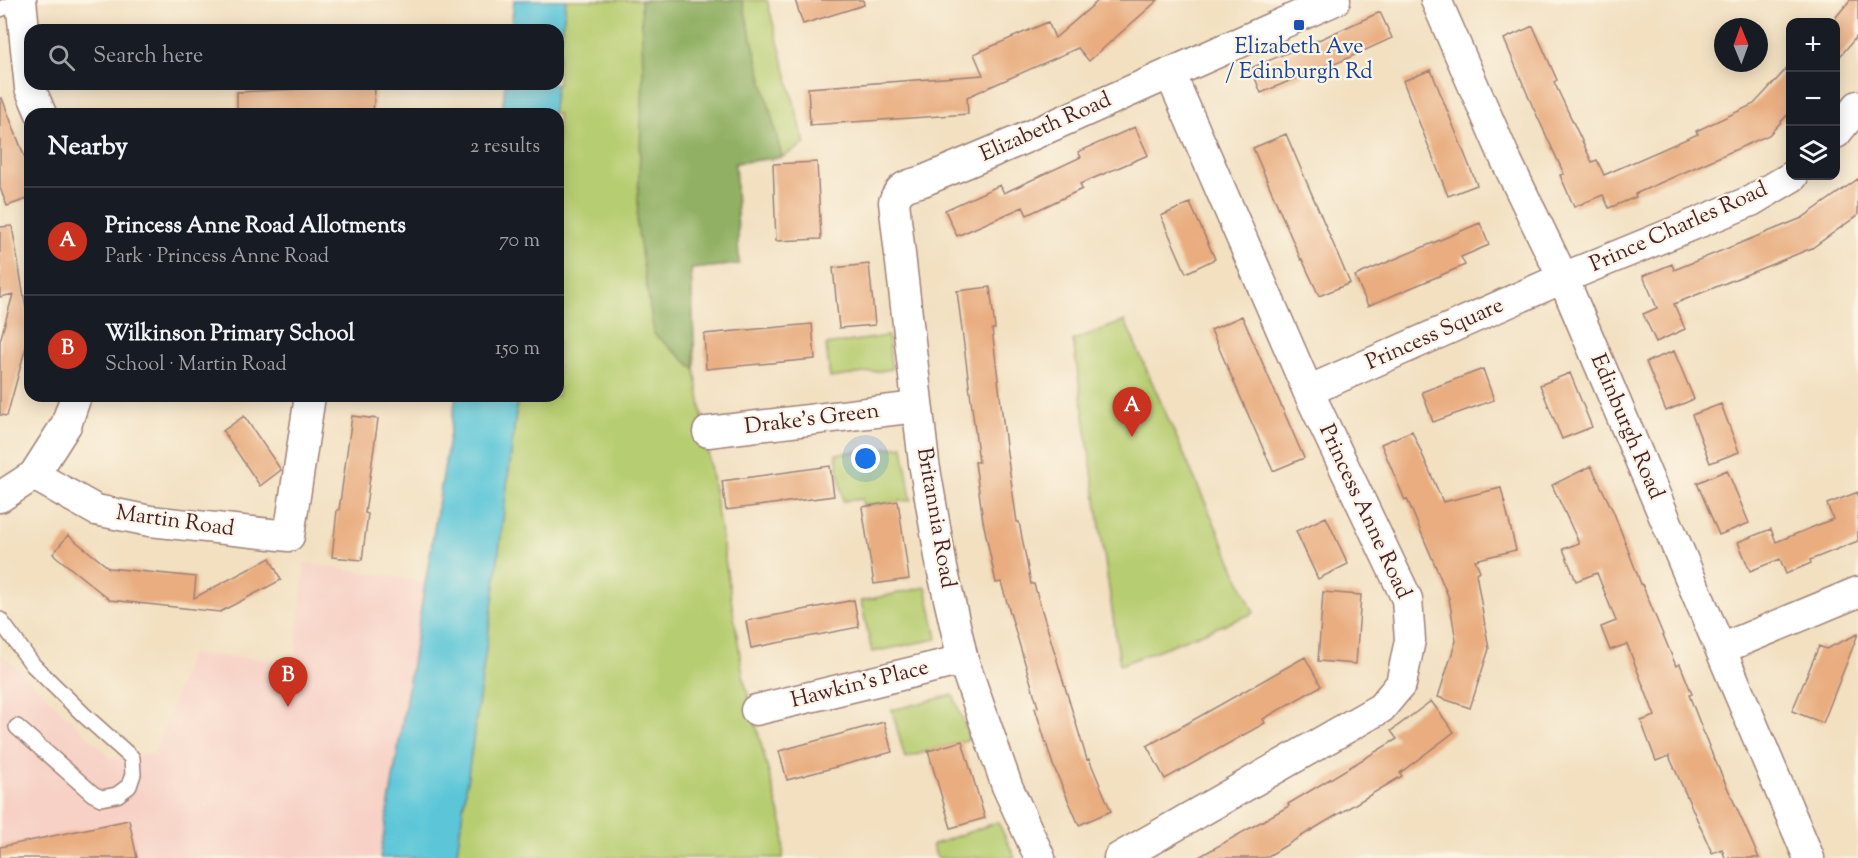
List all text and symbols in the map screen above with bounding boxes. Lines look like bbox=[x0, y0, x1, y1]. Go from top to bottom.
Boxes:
marker: Elizabeth Ave / Edinburgh Rd bbox=[1292, 18, 1306, 32]
north arrow bbox=[1714, 18, 1768, 72]
map controls bbox=[1786, 18, 1840, 180]
button: + bbox=[1786, 18, 1840, 72]
search box bbox=[24, 24, 564, 90]
place label: Elizabeth Ave / Edinburgh Rd bbox=[1225, 32, 1373, 89]
icon: search bbox=[45, 41, 78, 74]
text: Search here bbox=[93, 41, 203, 73]
button: − bbox=[1786, 72, 1840, 126]
street label: Elizabeth Road bbox=[975, 85, 1117, 171]
button: layers bbox=[1786, 126, 1840, 180]
text: Nearby bbox=[48, 129, 128, 166]
text: 2 results bbox=[470, 133, 540, 162]
street label: Prince Charles Road bbox=[1585, 174, 1773, 282]
text: Princess Anne Road Allotments bbox=[105, 211, 406, 243]
text: A bbox=[59, 227, 76, 256]
text: 70 m bbox=[499, 227, 540, 256]
text: Park · Princess Anne Road bbox=[105, 243, 329, 272]
street label: Princess Square bbox=[1361, 290, 1509, 380]
text: Wilkinson Primary School bbox=[105, 319, 355, 351]
text: B bbox=[61, 335, 74, 364]
text: 150 m bbox=[495, 335, 540, 364]
street label: Edinburgh Road bbox=[1581, 349, 1671, 505]
text: School · Martin Road bbox=[105, 351, 287, 380]
pin: A bbox=[1112, 388, 1152, 437]
street label: Drake's Green bbox=[743, 396, 881, 444]
street label: Princess Anne Road bbox=[1309, 419, 1419, 605]
your location bbox=[851, 444, 880, 473]
street label: Britannia Road bbox=[907, 445, 963, 591]
street label: Martin Road bbox=[114, 498, 236, 546]
street label: Hawkin's Place bbox=[788, 652, 932, 718]
pin: B bbox=[268, 658, 308, 707]

